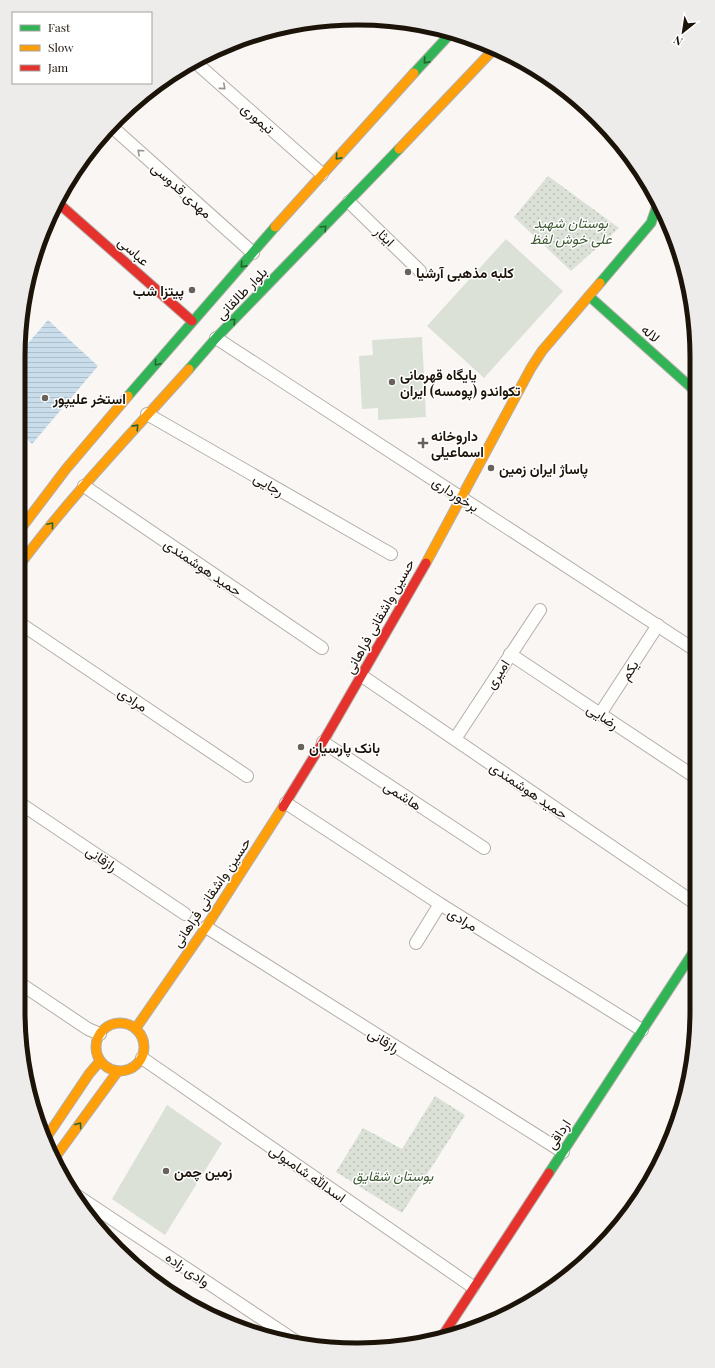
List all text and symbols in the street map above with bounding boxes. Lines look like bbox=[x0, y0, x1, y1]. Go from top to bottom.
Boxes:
legend bbox=[12, 12, 152, 84]
north arrow bbox=[663, 12, 703, 52]
text: Fast bbox=[48, 19, 71, 35]
text: N bbox=[671, 33, 685, 50]
text: Slow bbox=[48, 39, 74, 55]
one-way arrow bbox=[423, 56, 430, 64]
text: Jam bbox=[47, 59, 69, 75]
one-way arrow bbox=[218, 82, 226, 89]
street label: تیموری bbox=[237, 98, 279, 138]
one-way arrow bbox=[138, 150, 145, 157]
one-way arrow bbox=[335, 152, 343, 160]
street label: مهدی قدوسی bbox=[148, 158, 216, 222]
park label: بوستان شهید علی خوش لفظ bbox=[530, 213, 613, 248]
street label: ایثار bbox=[370, 221, 399, 250]
one-way arrow bbox=[319, 225, 327, 233]
street label: عباسی bbox=[114, 232, 154, 270]
one-way arrow bbox=[240, 260, 247, 267]
street label: بلوار طالقانی bbox=[211, 262, 271, 324]
place label: کلبه مذهبی آرشیا bbox=[416, 263, 514, 282]
marker: کلبه مذهبی آرشیا bbox=[403, 267, 413, 277]
place label: پیتزا شب bbox=[133, 281, 184, 301]
marker: پیتزا شب bbox=[187, 285, 197, 295]
one-way arrow bbox=[228, 318, 236, 326]
street label: لاله bbox=[637, 319, 665, 347]
one-way arrow bbox=[155, 358, 162, 365]
place label: پایگاه قهرمانی تکواندو (پومسه) ایران bbox=[400, 365, 521, 401]
marker: پایگاه قهرمانی تکواندو (پومسه) ایران bbox=[387, 377, 397, 387]
place label: استخر علیپور bbox=[52, 389, 126, 409]
marker: استخر علیپور bbox=[40, 393, 50, 403]
one-way arrow bbox=[131, 424, 139, 432]
place label: داروخانه اسماعیلی bbox=[431, 426, 484, 461]
marker: داروخانه اسماعیلی bbox=[418, 438, 428, 448]
place label: پاساژ ایران زمین bbox=[499, 459, 588, 479]
marker: پاساژ ایران زمین bbox=[486, 463, 496, 473]
street label: رجایی bbox=[250, 468, 288, 500]
street label: برخورداری bbox=[429, 472, 483, 516]
one-way arrow bbox=[46, 522, 53, 529]
street label: حمید هوشمندی bbox=[160, 534, 246, 600]
street label: حسین واشقانی فراهانی bbox=[340, 555, 418, 677]
street label: امیری bbox=[480, 656, 514, 692]
street label: یکم bbox=[615, 656, 643, 684]
street label: مرادی bbox=[115, 682, 151, 716]
street label: رضایی bbox=[583, 699, 623, 733]
place label: بانک پارسیان bbox=[309, 738, 380, 758]
marker: بانک پارسیان bbox=[296, 742, 306, 752]
street label: حمید هوشمندی bbox=[486, 757, 572, 823]
street label: هاشمی bbox=[380, 776, 426, 814]
street label: حسین واشقانی فراهانی bbox=[167, 833, 255, 951]
street label: رازقانی bbox=[83, 841, 122, 876]
street label: مرادی bbox=[445, 903, 481, 935]
street label: رازقانی bbox=[365, 1023, 404, 1057]
street label: ارداقی bbox=[541, 1115, 575, 1153]
one-way arrow bbox=[74, 1122, 82, 1129]
street label: اسدالله شامبولی bbox=[266, 1140, 350, 1206]
place label: زمین چمن bbox=[174, 1162, 232, 1182]
marker: زمین چمن bbox=[161, 1166, 171, 1176]
park label: بوستان شقایق bbox=[353, 1166, 434, 1185]
street label: وادی زاده bbox=[162, 1247, 214, 1291]

